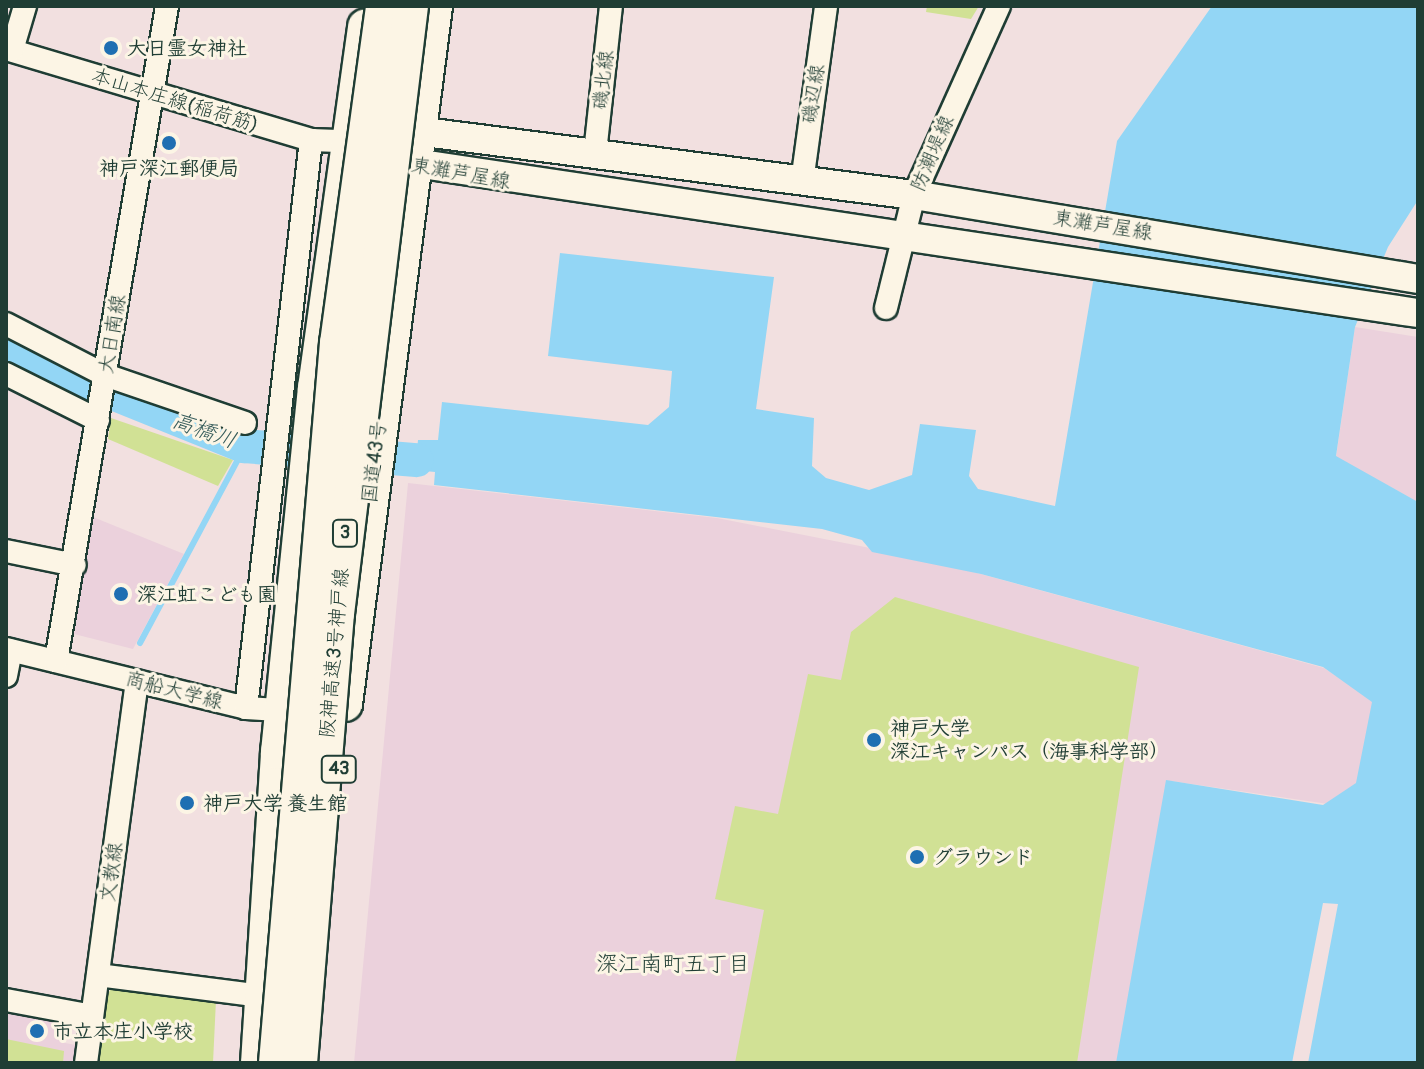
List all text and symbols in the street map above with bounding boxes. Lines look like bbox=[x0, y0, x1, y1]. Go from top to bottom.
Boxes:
place label: 大日霊女神社 bbox=[127, 36, 247, 60]
marker: 大日霊女神社 bbox=[102, 39, 120, 57]
street label: 磯北線 bbox=[588, 49, 618, 111]
street label: 本山本庄線(稲荷筋) bbox=[89, 63, 261, 137]
street label: 磯辺線 bbox=[797, 63, 829, 125]
street label: 防潮堤線 bbox=[905, 111, 959, 195]
marker: 神戸深江郵便局 bbox=[160, 134, 178, 152]
street label: 東灘芦屋線 bbox=[410, 152, 512, 194]
place label: 神戸深江郵便局 bbox=[99, 156, 239, 180]
street label: 東灘芦屋線 bbox=[1052, 205, 1154, 245]
street label: 大日南線 bbox=[94, 293, 130, 375]
water label: 高橋川 bbox=[168, 407, 240, 455]
street label: 国道43号 bbox=[357, 419, 391, 505]
road number: 3 bbox=[331, 519, 359, 547]
street label: 阪神高速3号神戸線 bbox=[315, 567, 353, 739]
place label: 深江虹こども園 bbox=[137, 582, 277, 606]
marker: 深江虹こども園 bbox=[112, 585, 130, 603]
street label: 商船大学線 bbox=[123, 666, 225, 714]
place label: 神戸大学 深江キャンパス（海事科学部） bbox=[890, 716, 1170, 763]
marker: 神戸大学 深江キャンパス（海事科学部） bbox=[865, 731, 883, 749]
road number: 43 bbox=[319, 755, 359, 783]
place label: 神戸大学 養生館 bbox=[203, 791, 347, 815]
marker: 神戸大学 養生館 bbox=[178, 794, 196, 812]
street label: 文教線 bbox=[95, 841, 127, 903]
place label: グラウンド bbox=[933, 845, 1033, 869]
marker: グラウンド bbox=[908, 848, 926, 866]
district label: 深江南町五丁目 bbox=[596, 952, 750, 978]
place label: 市立本庄小学校 bbox=[53, 1019, 193, 1043]
marker: 市立本庄小学校 bbox=[28, 1022, 46, 1040]

